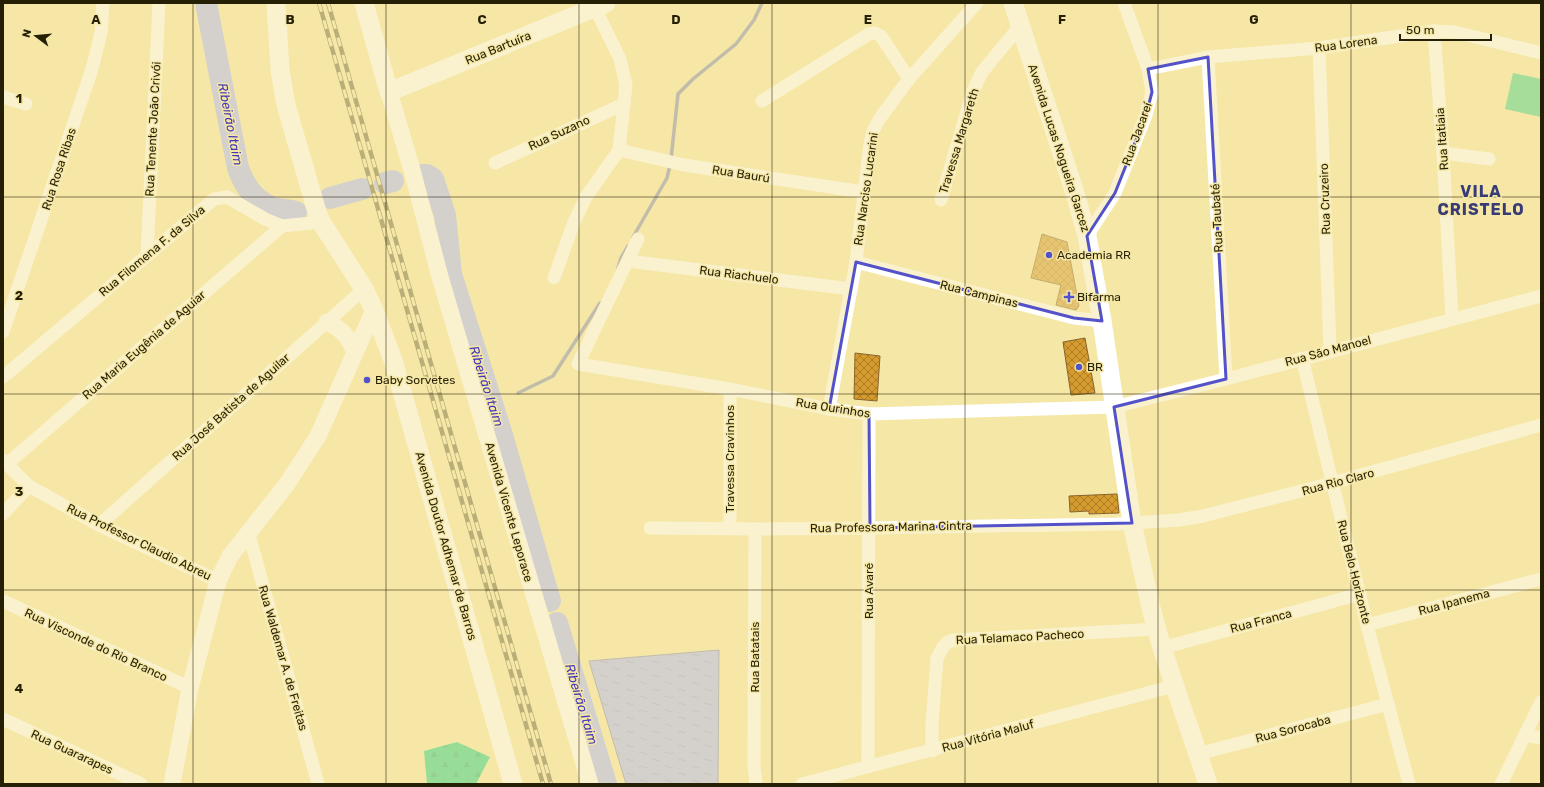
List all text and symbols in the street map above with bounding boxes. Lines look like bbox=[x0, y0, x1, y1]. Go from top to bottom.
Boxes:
text: A bbox=[91, 12, 101, 27]
text: B bbox=[285, 12, 295, 27]
text: C bbox=[477, 12, 487, 27]
text: D bbox=[671, 12, 681, 27]
text: E bbox=[864, 12, 872, 27]
text: F bbox=[1058, 12, 1066, 27]
text: G bbox=[1249, 12, 1259, 27]
north arrow bbox=[16, 16, 56, 56]
scale bar bbox=[1400, 16, 1491, 42]
text: 50 m bbox=[1406, 23, 1434, 37]
text: N bbox=[20, 28, 34, 39]
street label: Rua Bartuíra bbox=[463, 28, 533, 68]
street label: Rua Lorena bbox=[1314, 33, 1378, 55]
street label: Rua Tenente João Crivói bbox=[142, 61, 164, 197]
street label: Avenida Lucas Nogueira Garcez bbox=[1025, 62, 1093, 234]
water label: Ribeirão Itaim bbox=[215, 81, 246, 167]
street label: Travessa Margareth bbox=[936, 87, 982, 195]
text: 1 bbox=[16, 91, 22, 106]
street label: Rua Jacareí bbox=[1119, 100, 1155, 167]
street label: Rua Itatiaia bbox=[1433, 107, 1451, 171]
street label: Rua Suzano bbox=[526, 113, 592, 153]
street label: Rua Rosa Ribas bbox=[39, 126, 79, 212]
street label: Rua Narciso Lucarini bbox=[851, 131, 881, 247]
street label: Rua Baurú bbox=[711, 163, 771, 185]
street label: Rua Cruzeiro bbox=[1317, 163, 1333, 235]
district label: VILA CRISTELO bbox=[1437, 182, 1525, 219]
street label: Rua Taubaté bbox=[1208, 183, 1226, 253]
street label: Rua Filomena F. da Silva bbox=[96, 203, 208, 299]
place label: Academia RR bbox=[1057, 248, 1131, 262]
marker: Academia RR bbox=[1044, 250, 1054, 260]
street label: Rua Riachuelo bbox=[699, 263, 780, 287]
street label: Rua Campinas bbox=[938, 278, 1020, 310]
street label: Rua Maria Eugênia de Aguiar bbox=[79, 287, 209, 402]
text: 2 bbox=[15, 288, 23, 303]
place label: Bifarma bbox=[1077, 290, 1121, 304]
marker: Bifarma bbox=[1064, 292, 1074, 302]
street label: Rua São Manoel bbox=[1283, 333, 1373, 369]
water label: Ribeirão Itaim bbox=[466, 344, 507, 428]
street label: Rua José Batista de Aguilar bbox=[169, 350, 293, 463]
place label: BR bbox=[1087, 360, 1103, 374]
marker: BR bbox=[1074, 362, 1084, 372]
place label: Baby Sorvetes bbox=[375, 373, 455, 387]
marker: Baby Sorvetes bbox=[362, 375, 372, 385]
street label: Rua Ourinhos bbox=[795, 395, 871, 421]
street label: Travessa Cravinhos bbox=[723, 405, 737, 513]
street label: Avenida Vicente Leporace bbox=[482, 440, 536, 584]
street label: Avenida Doutor Adhemar de Barros bbox=[412, 450, 480, 642]
street label: Rua Rio Claro bbox=[1300, 466, 1376, 498]
text: 3 bbox=[15, 484, 24, 499]
street label: Rua Professor Claudio Abreu bbox=[64, 501, 214, 583]
street label: Rua Professora Marina Cintra bbox=[810, 519, 972, 535]
street label: Rua Belo Horizonte bbox=[1334, 519, 1374, 626]
street label: Rua Avaré bbox=[862, 563, 876, 619]
street label: Rua Waldemar A. de Freitas bbox=[256, 584, 310, 732]
street label: Rua Ipanema bbox=[1417, 586, 1491, 618]
street label: Rua Visconde do Rio Branco bbox=[22, 606, 170, 684]
street label: Rua Franca bbox=[1229, 606, 1293, 636]
street label: Rua Batatais bbox=[748, 622, 762, 692]
street label: Rua Telamaco Pacheco bbox=[955, 627, 1085, 647]
water label: Ribeirão Itaim bbox=[562, 662, 601, 747]
text: 4 bbox=[15, 681, 24, 696]
street label: Rua Sorocaba bbox=[1254, 712, 1332, 746]
street label: Rua Vitória Maluf bbox=[941, 717, 1036, 755]
street label: Rua Guararapes bbox=[29, 727, 115, 777]

